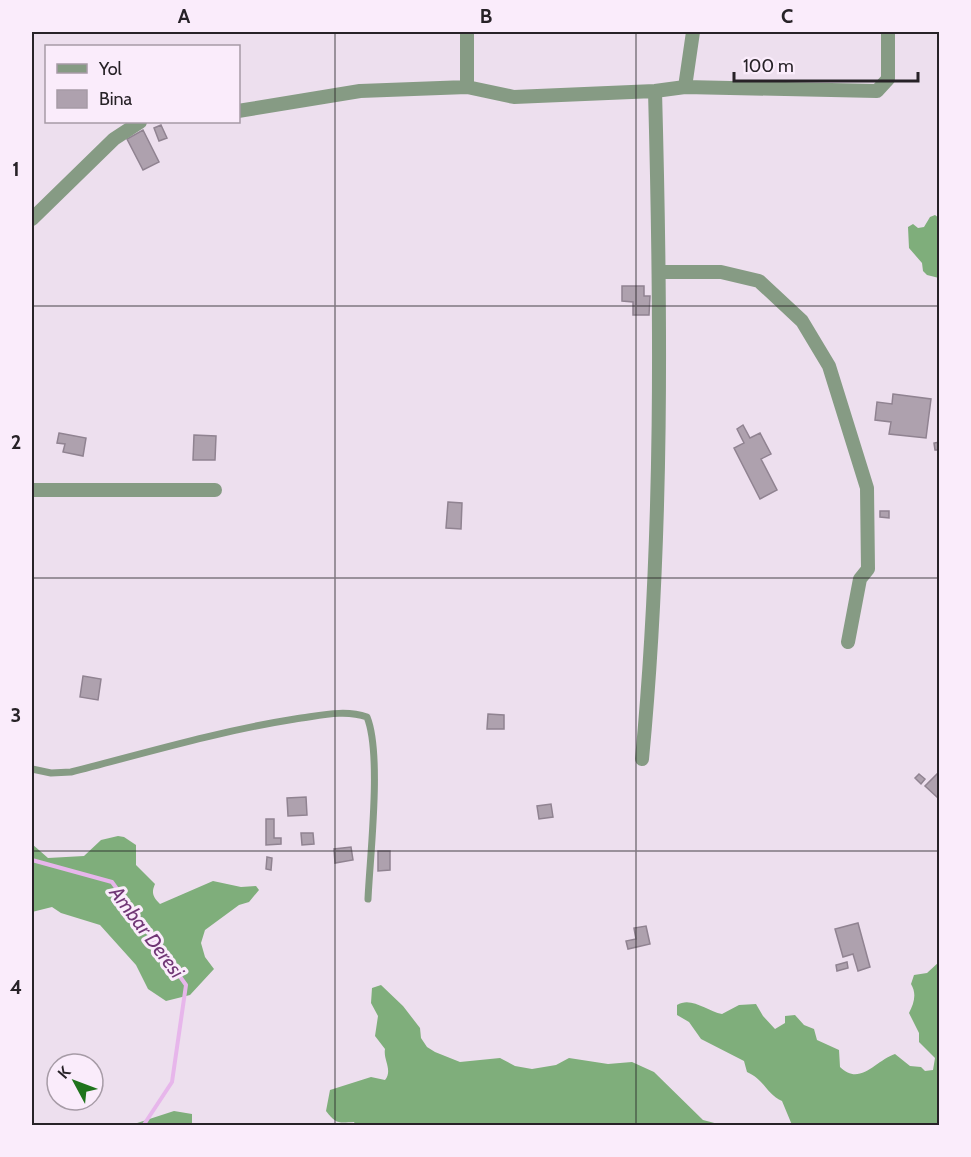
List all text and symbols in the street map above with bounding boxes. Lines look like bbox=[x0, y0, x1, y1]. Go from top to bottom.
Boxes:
text: A bbox=[178, 4, 191, 28]
text: B bbox=[480, 4, 492, 28]
text: C bbox=[781, 4, 793, 28]
legend bbox=[45, 45, 240, 123]
scale bar bbox=[734, 45, 918, 83]
text: 100 m bbox=[743, 55, 794, 77]
text: Yol bbox=[98, 58, 123, 80]
text: Bina bbox=[99, 88, 133, 110]
text: 1 bbox=[12, 157, 20, 181]
text: 2 bbox=[11, 430, 21, 454]
text: 3 bbox=[11, 703, 21, 727]
water label: Ambar Deresi bbox=[104, 881, 190, 983]
text: 4 bbox=[10, 975, 22, 999]
north arrow bbox=[45, 1052, 105, 1112]
text: K bbox=[54, 1062, 75, 1083]

